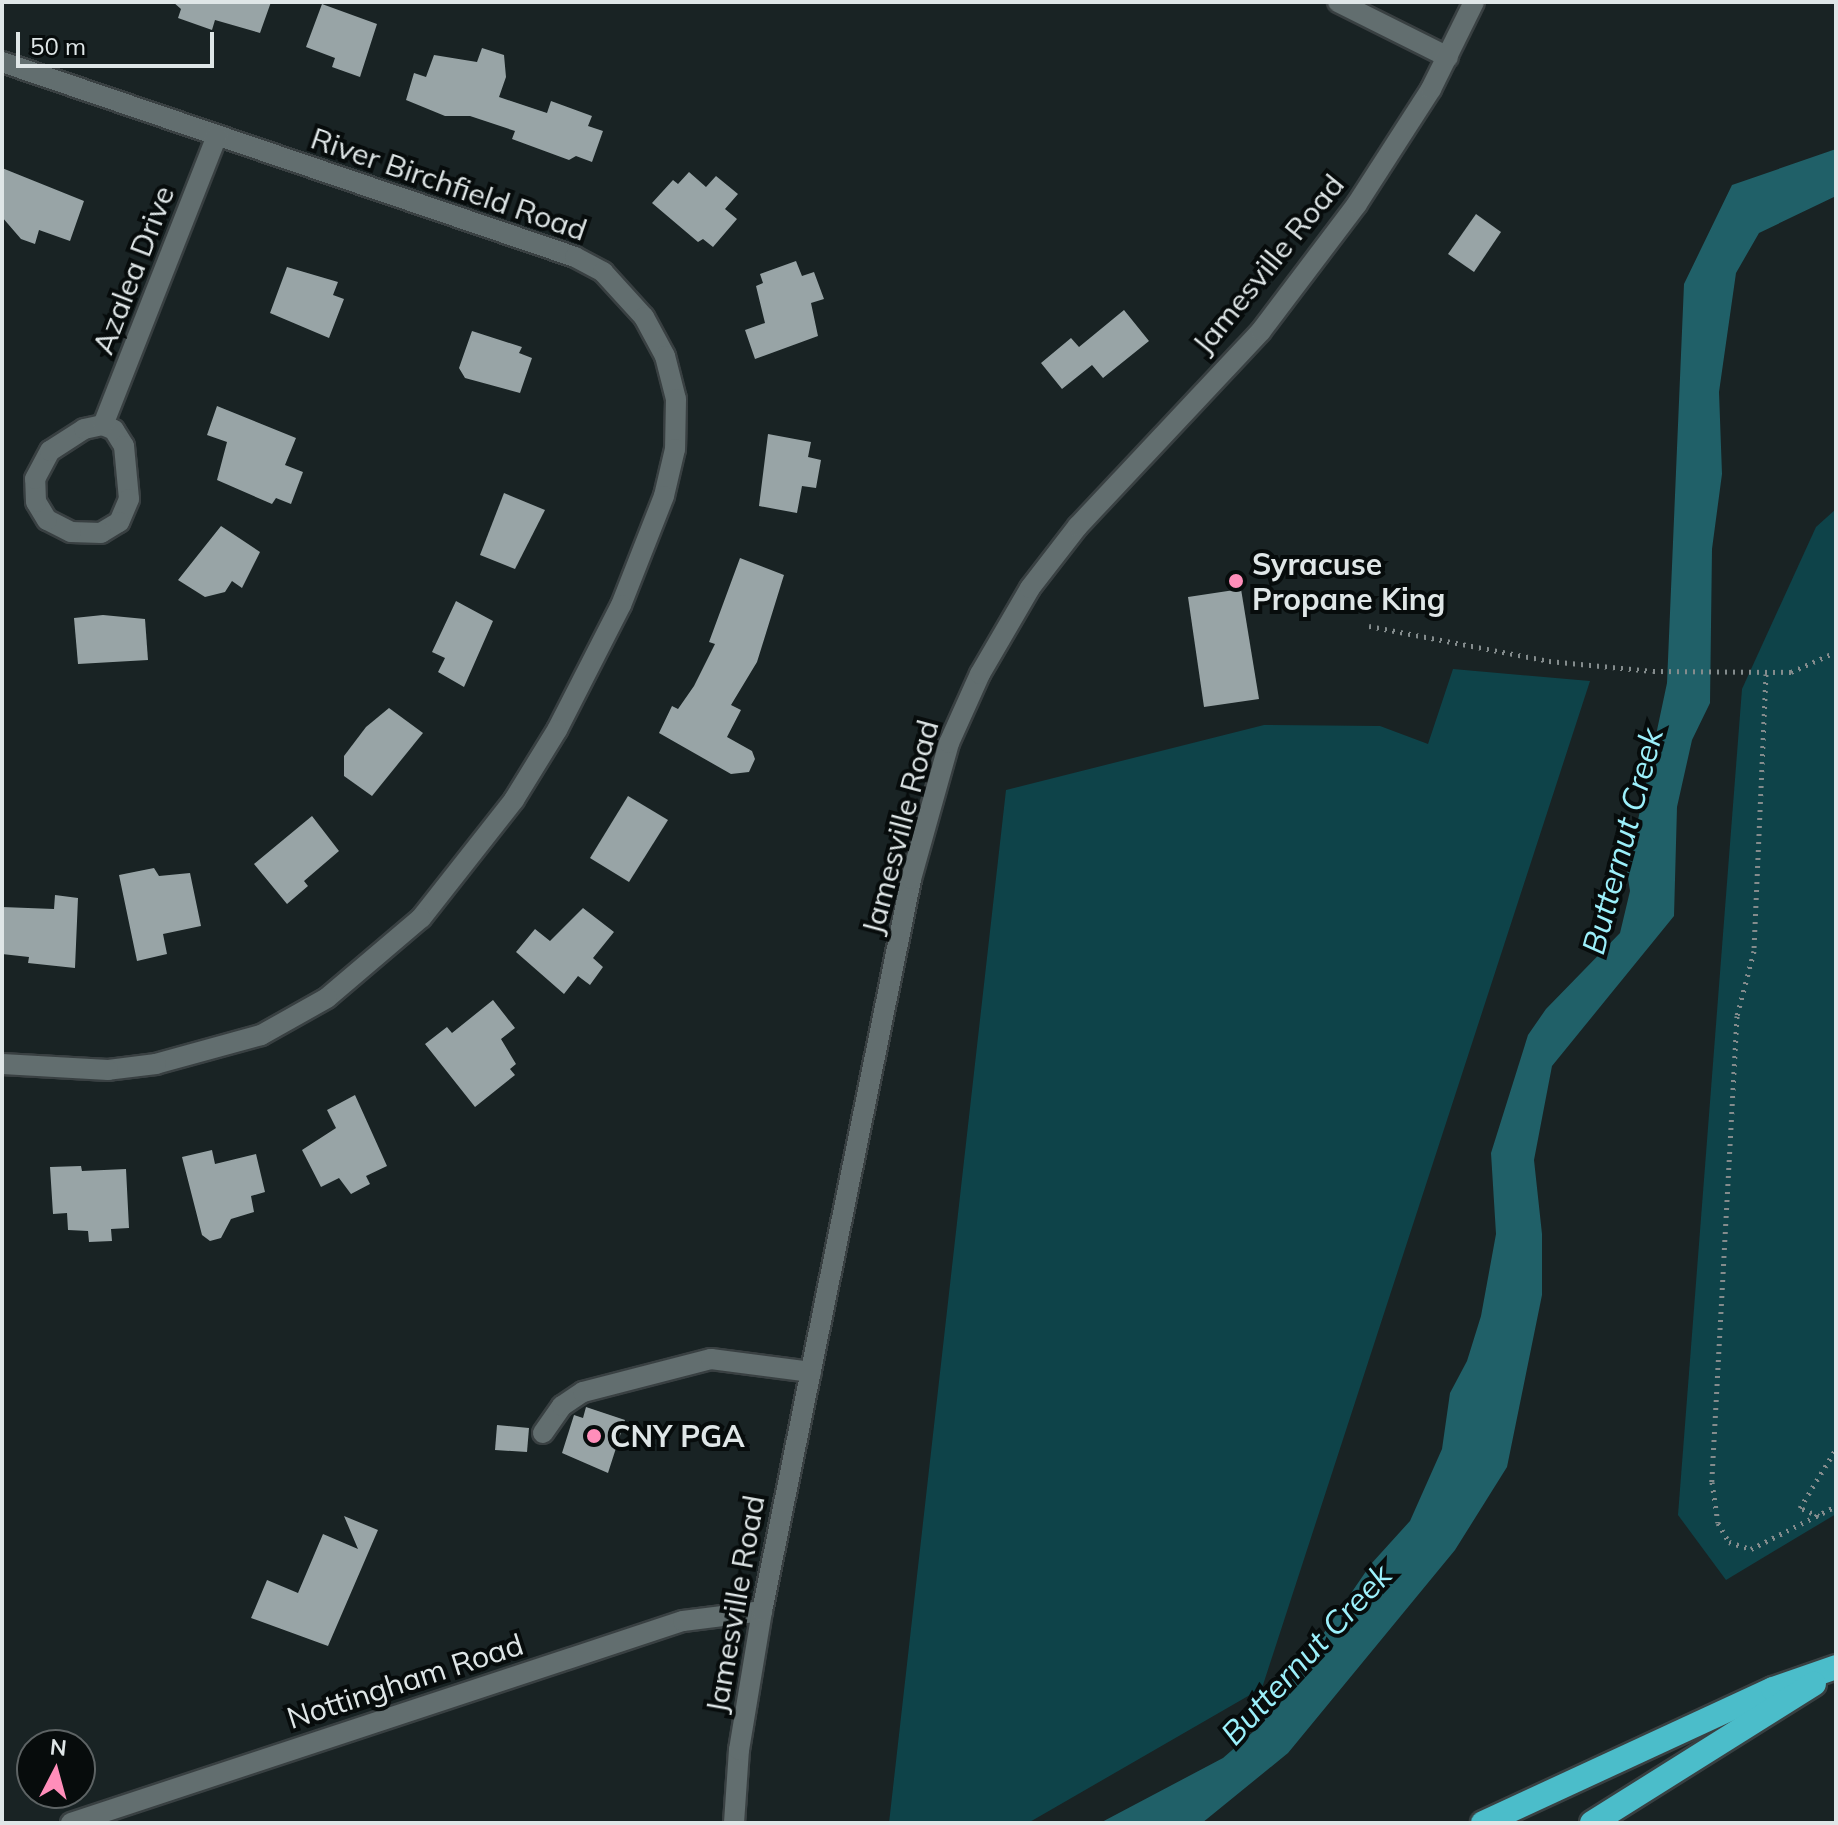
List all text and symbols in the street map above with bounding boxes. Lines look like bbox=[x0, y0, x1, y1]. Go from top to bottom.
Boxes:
scale bar bbox=[20, 16, 218, 66]
text: 50 m bbox=[30, 31, 86, 61]
street label: River Birchfield Road bbox=[306, 120, 592, 248]
street label: Jamesville Road bbox=[1185, 167, 1351, 361]
street label: Azalea Drive bbox=[84, 181, 182, 359]
place label: Syracuse Propane King bbox=[1252, 546, 1445, 616]
marker: Syracuse Propane King bbox=[1227, 572, 1245, 590]
street label: Jamesville Road bbox=[854, 716, 946, 938]
water label: Butternut Creek bbox=[1573, 724, 1671, 958]
place label: CNY PGA bbox=[610, 1418, 745, 1454]
marker: CNY PGA bbox=[585, 1427, 603, 1445]
street label: Jamesville Road bbox=[698, 1492, 772, 1716]
water label: Butternut Creek bbox=[1213, 1556, 1399, 1752]
street label: Nottingham Road bbox=[282, 1626, 528, 1736]
north arrow bbox=[16, 1729, 96, 1809]
text: N bbox=[49, 1732, 68, 1762]

